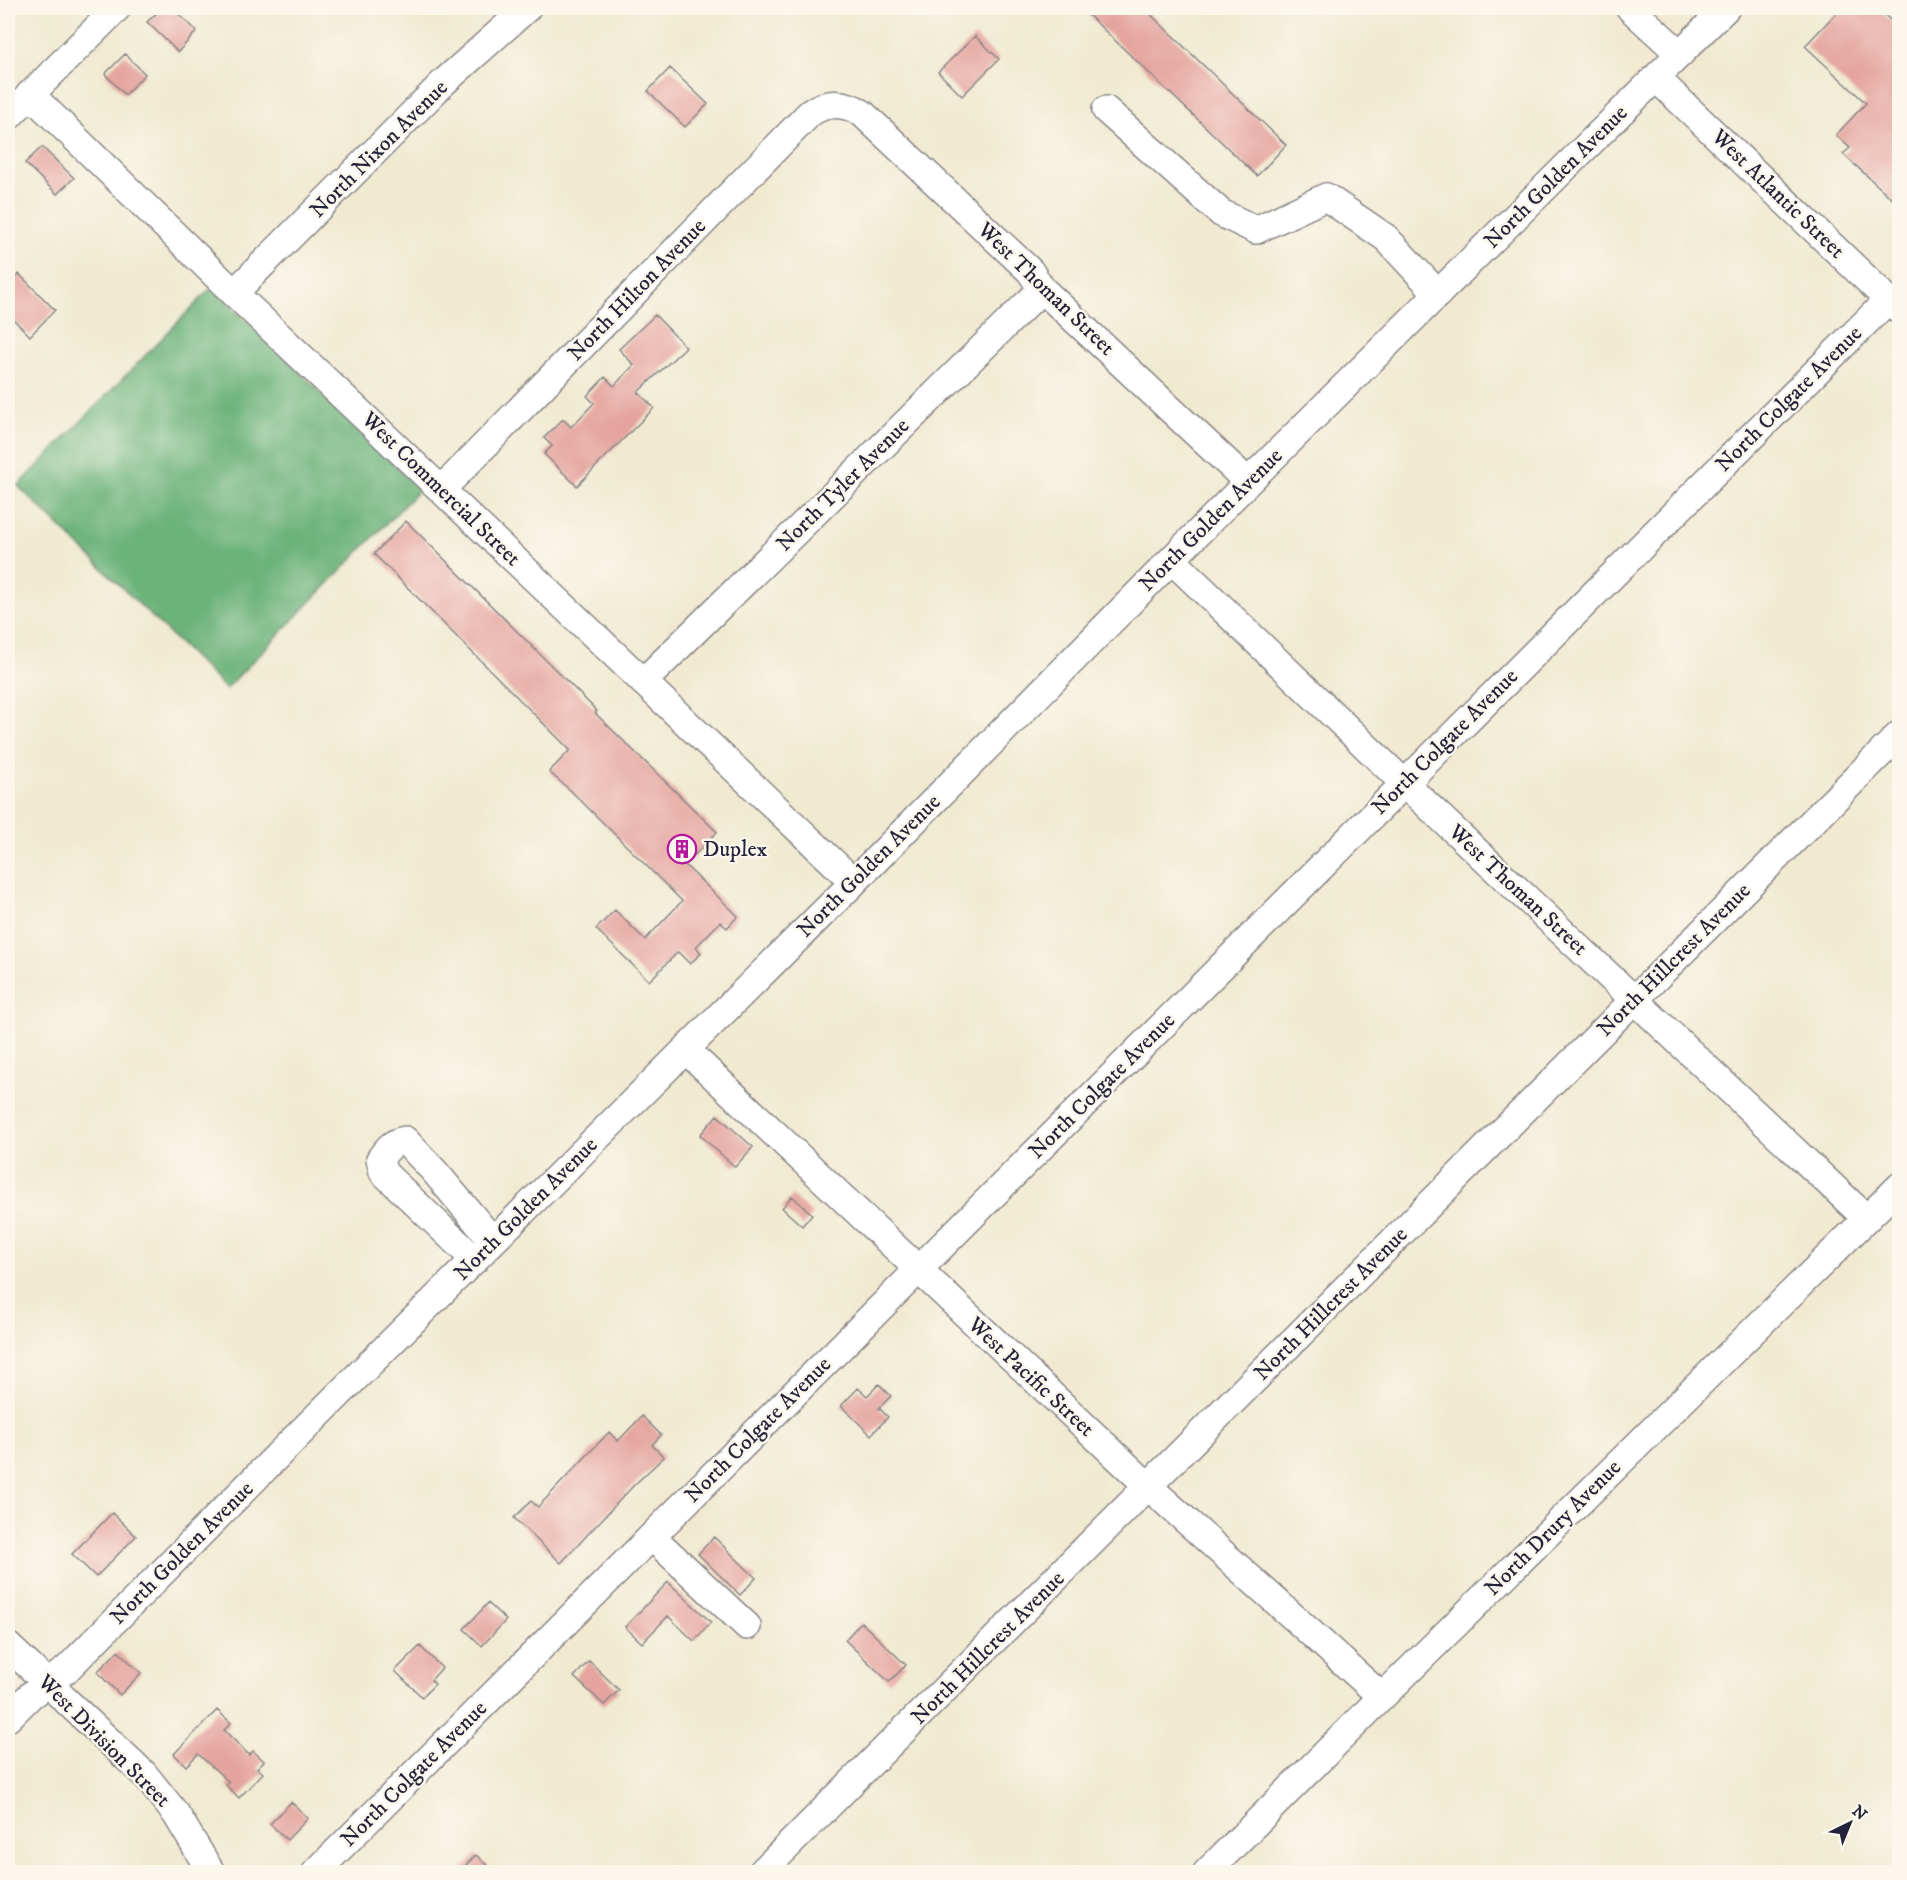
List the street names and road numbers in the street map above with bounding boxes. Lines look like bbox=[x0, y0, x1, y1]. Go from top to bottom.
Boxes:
street label: North Nixon Avenue bbox=[304, 74, 454, 224]
street label: North Golden Avenue bbox=[1479, 100, 1633, 254]
street label: West Atlantic Street bbox=[1705, 123, 1850, 264]
street label: North Hilton Avenue bbox=[562, 213, 712, 367]
street label: West Thoman Street bbox=[971, 216, 1120, 361]
street label: North Colgate Avenue bbox=[1710, 320, 1868, 478]
street label: West Commercial Street bbox=[355, 405, 526, 572]
street label: North Tyler Avenue bbox=[771, 413, 915, 557]
street label: North Golden Avenue bbox=[1134, 443, 1288, 597]
street label: North Colgate Avenue bbox=[1366, 663, 1524, 821]
street label: North Golden Avenue bbox=[792, 789, 946, 943]
street label: West Thoman Street bbox=[1442, 818, 1593, 961]
street label: North Hillcrest Avenue bbox=[1592, 878, 1756, 1042]
street label: North Colgate Avenue bbox=[1023, 1007, 1181, 1165]
street label: North Golden Avenue bbox=[449, 1132, 603, 1286]
street label: North Hillcrest Avenue bbox=[1249, 1222, 1413, 1386]
street label: West Pacific Street bbox=[961, 1311, 1100, 1443]
street label: North Colgate Avenue bbox=[679, 1351, 837, 1509]
street label: North Drury Avenue bbox=[1479, 1454, 1627, 1602]
street label: North Golden Avenue bbox=[105, 1476, 259, 1630]
street label: North Hillcrest Avenue bbox=[906, 1566, 1070, 1730]
street label: West Division Street bbox=[31, 1668, 176, 1813]
street label: North Colgate Avenue bbox=[335, 1695, 493, 1853]

